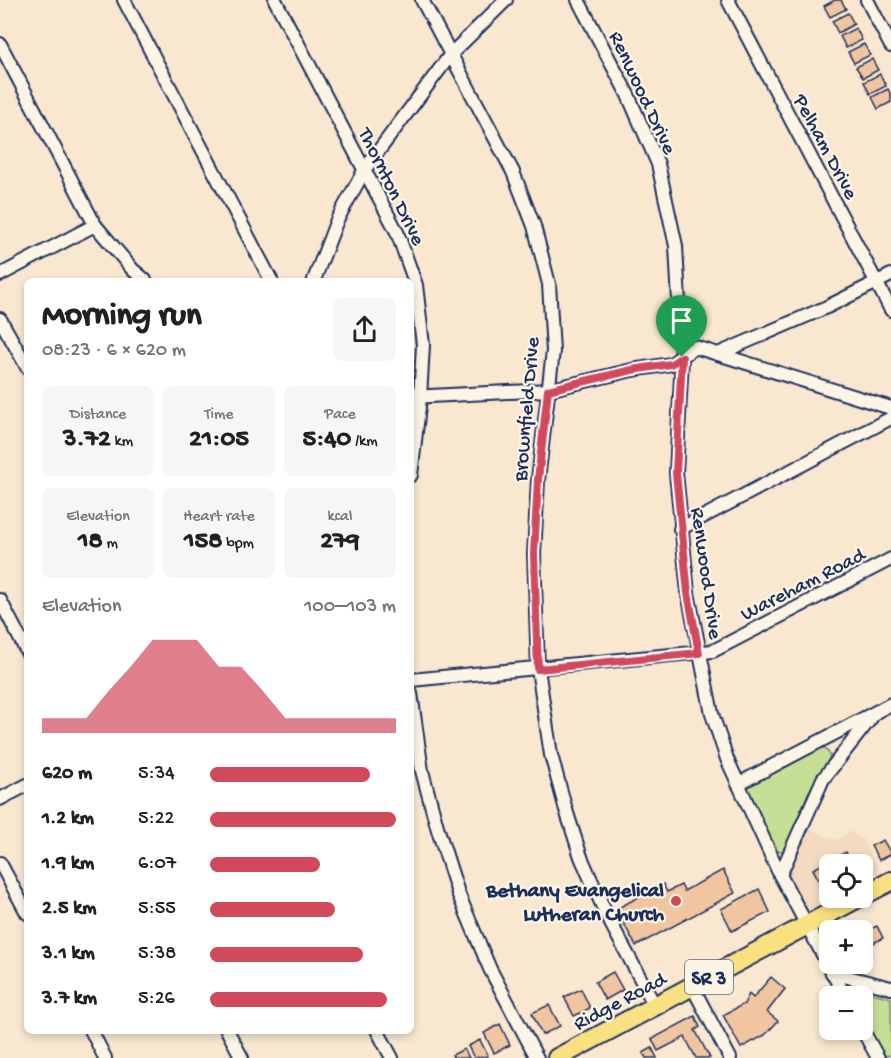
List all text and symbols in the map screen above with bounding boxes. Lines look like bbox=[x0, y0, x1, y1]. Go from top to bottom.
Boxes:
street label: Renwood Drive bbox=[601, 28, 681, 160]
street label: Pelham Drive bbox=[785, 90, 863, 206]
street label: Thornton Drive bbox=[350, 124, 430, 252]
pin bbox=[656, 295, 707, 357]
text: Morning run bbox=[42, 298, 202, 336]
button: share bbox=[333, 298, 396, 361]
icon: arrive bbox=[665, 304, 698, 337]
street label: Brownfield Drive bbox=[510, 335, 547, 484]
text: 08:23 · 6 × 620 m bbox=[42, 340, 186, 363]
text: Distance bbox=[70, 406, 126, 425]
text: Time bbox=[204, 406, 234, 425]
text: Pace bbox=[324, 406, 356, 425]
text: 3.72 bbox=[63, 425, 111, 456]
text: 21:05 bbox=[189, 425, 249, 456]
text: 5:40 bbox=[302, 425, 351, 456]
text: km bbox=[111, 433, 133, 452]
text: /km bbox=[351, 433, 378, 452]
street label: Renwood Drive bbox=[683, 506, 726, 642]
text: Elevation bbox=[66, 508, 130, 527]
text: Heart rate bbox=[183, 508, 255, 527]
text: kcal bbox=[328, 508, 352, 527]
text: 18 bbox=[78, 527, 103, 558]
text: 158 bbox=[184, 527, 222, 558]
text: 279 bbox=[320, 527, 360, 558]
text: m bbox=[103, 535, 118, 554]
text: bpm bbox=[222, 535, 254, 554]
street label: Wareham Road bbox=[737, 543, 872, 628]
text: Elevation bbox=[42, 596, 122, 619]
text: 100–103 m bbox=[304, 596, 396, 619]
text: 620 m bbox=[42, 763, 92, 786]
text: 5:34 bbox=[138, 763, 175, 786]
text: 1.2 km bbox=[42, 808, 94, 831]
text: 5:22 bbox=[138, 808, 174, 831]
text: 1.9 km bbox=[42, 853, 94, 876]
text: 6:07 bbox=[138, 853, 176, 876]
map controls bbox=[819, 854, 873, 1040]
button: locate bbox=[819, 854, 873, 908]
place label: Bethany Evangelical Lutheran Church bbox=[485, 880, 665, 929]
marker: Bethany Evangelical Lutheran Church bbox=[669, 894, 683, 908]
text: 2.5 km bbox=[42, 898, 96, 921]
text: 5:55 bbox=[138, 898, 176, 921]
button: + bbox=[819, 920, 873, 974]
text: 3.1 km bbox=[42, 943, 95, 966]
text: 5:38 bbox=[138, 943, 176, 966]
road number: SR 3 bbox=[685, 960, 733, 994]
street label: Ridge Road bbox=[570, 967, 673, 1038]
button: − bbox=[819, 986, 873, 1040]
text: 3.7 km bbox=[42, 988, 97, 1011]
text: 5:26 bbox=[138, 988, 175, 1011]

